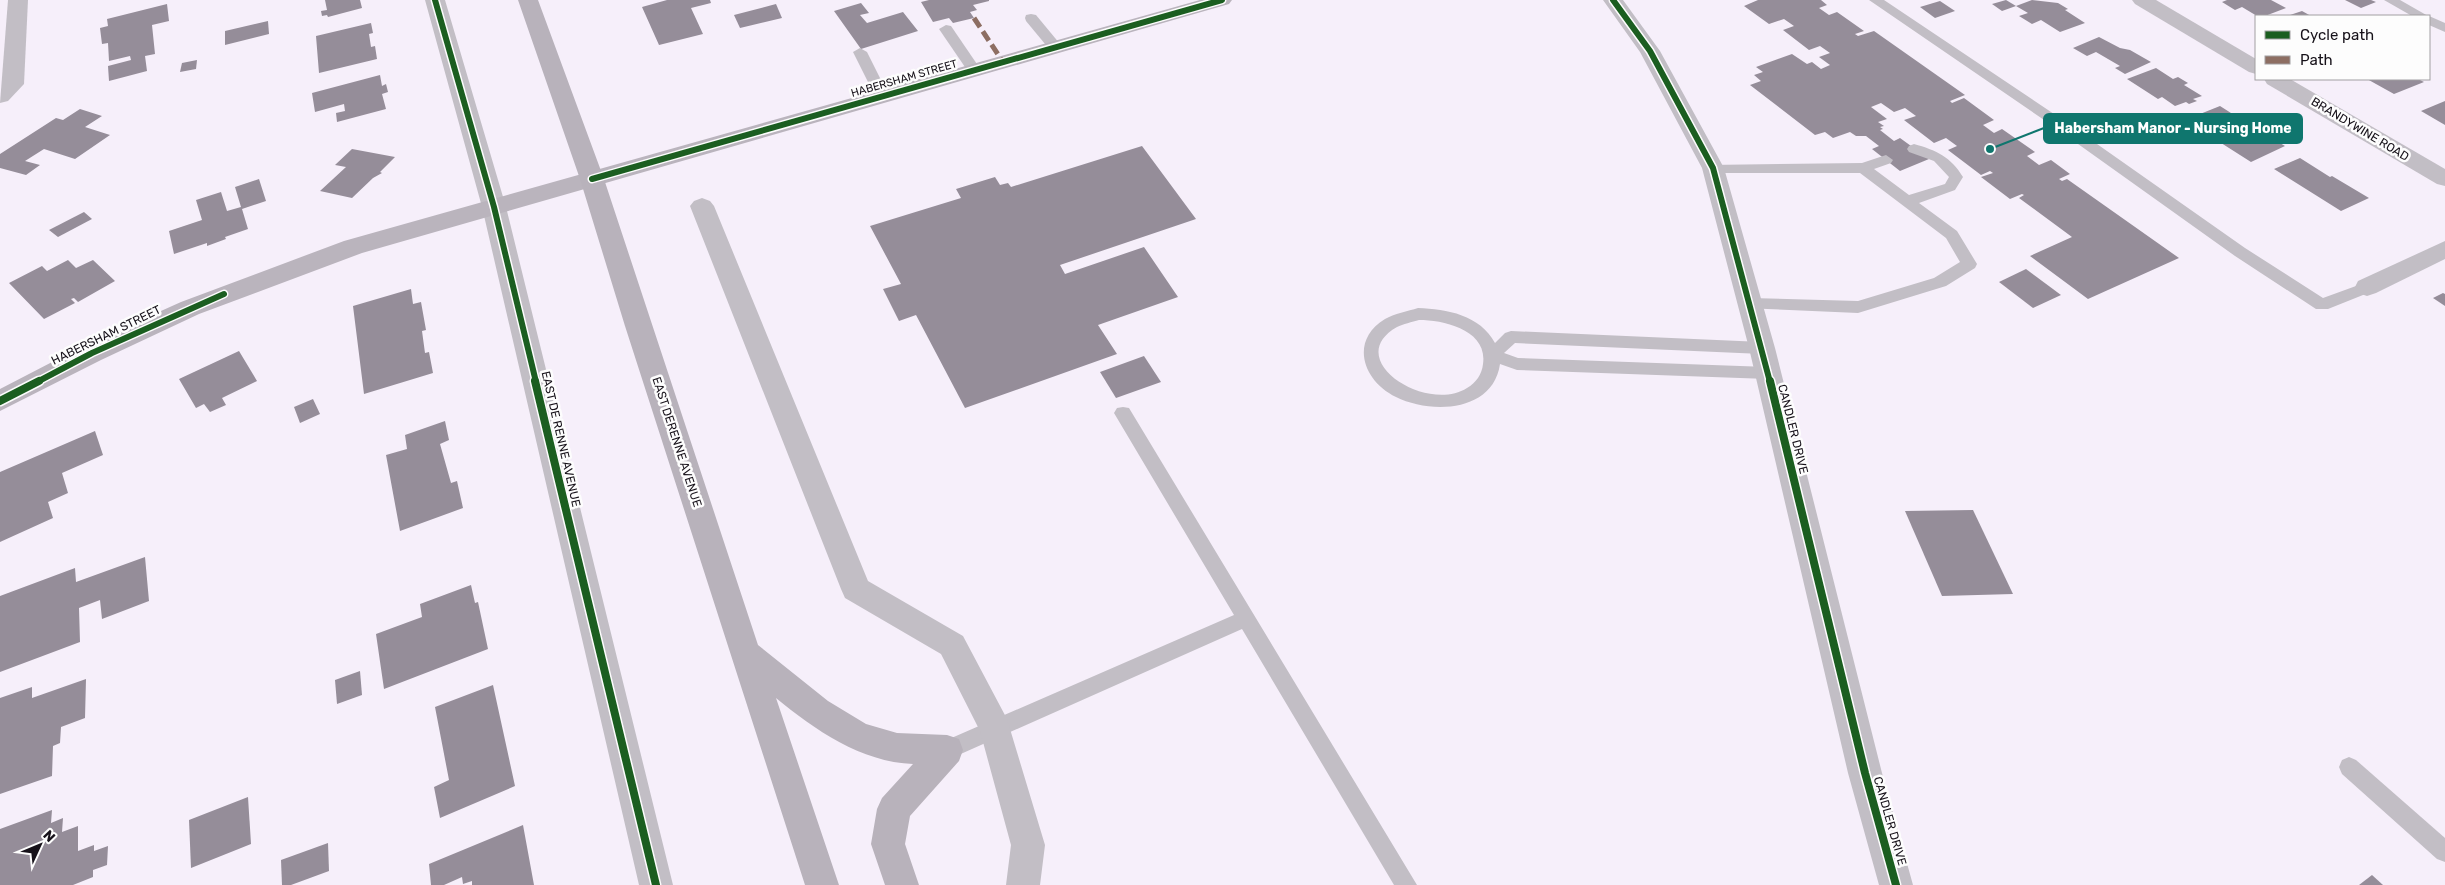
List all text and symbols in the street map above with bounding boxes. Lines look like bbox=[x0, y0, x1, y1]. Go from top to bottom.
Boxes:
legend bbox=[2255, 15, 2430, 80]
text: Cycle path bbox=[2300, 26, 2374, 44]
text: Path bbox=[2300, 51, 2333, 69]
street label: HABERSHAM STREET bbox=[849, 57, 959, 100]
street label: BRANDYWINE ROAD bbox=[2309, 94, 2411, 164]
callout: Habersham Manor - Nursing Home bbox=[2044, 114, 2302, 143]
text: Habersham Manor - Nursing Home bbox=[2054, 120, 2292, 137]
street label: HABERSHAM STREET bbox=[49, 302, 163, 368]
street label: EAST DE RENNE AVENUE bbox=[539, 370, 583, 508]
street label: EAST DERENNE AVENUE bbox=[649, 375, 705, 509]
street label: CANDLER DRIVE bbox=[1775, 383, 1811, 475]
street label: CANDLER DRIVE bbox=[1871, 775, 1909, 867]
north arrow bbox=[15, 820, 65, 870]
text: N bbox=[39, 827, 59, 846]

